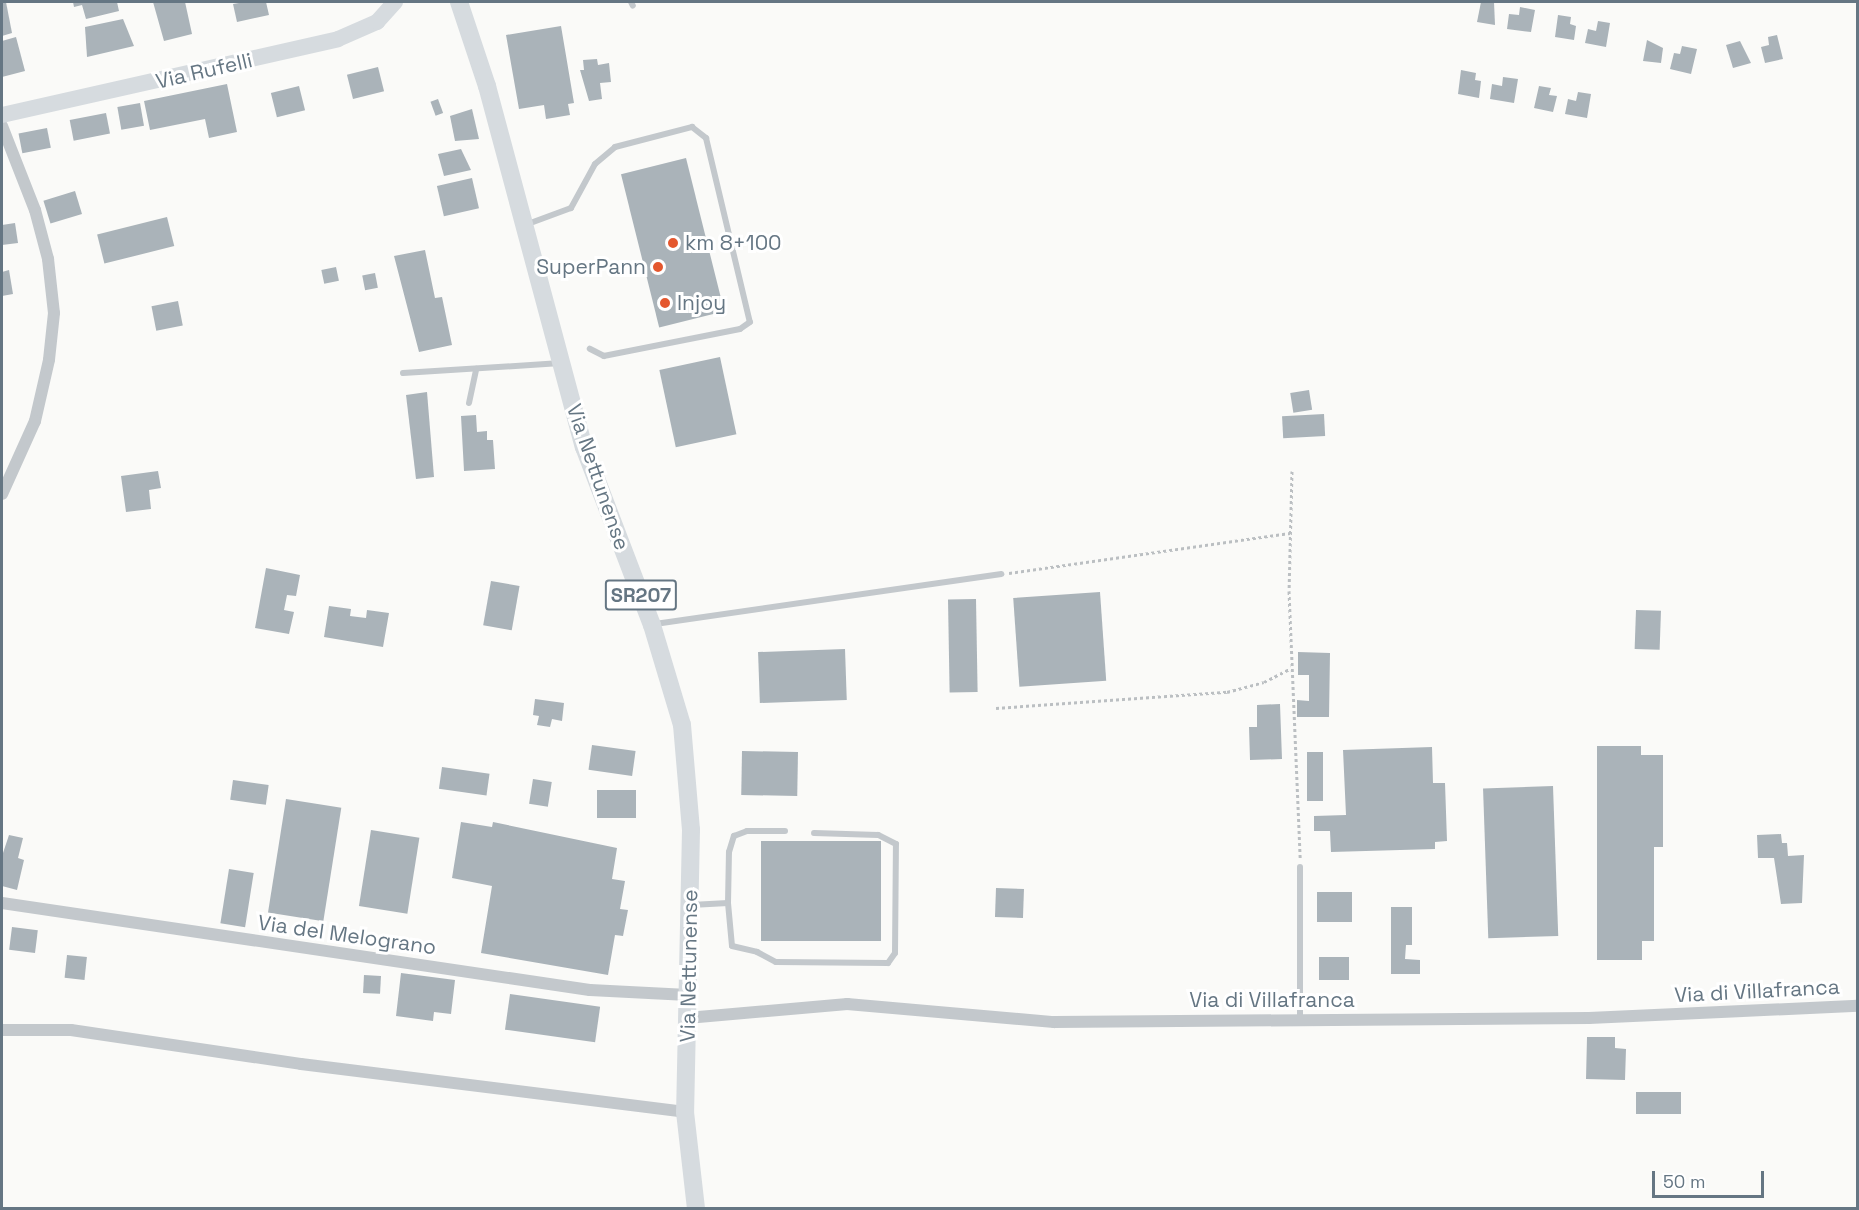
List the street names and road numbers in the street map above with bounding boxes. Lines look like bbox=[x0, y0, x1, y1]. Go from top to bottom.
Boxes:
street label: Via Rufelli bbox=[153, 48, 255, 94]
street label: Via Nettunense bbox=[561, 401, 635, 553]
road number: SR207 bbox=[604, 578, 678, 612]
street label: Via Nettunense bbox=[675, 889, 703, 1043]
street label: Via del Melograno bbox=[256, 910, 438, 960]
street label: Via di Villafranca bbox=[1673, 974, 1841, 1008]
street label: Via di Villafranca bbox=[1189, 987, 1355, 1013]

